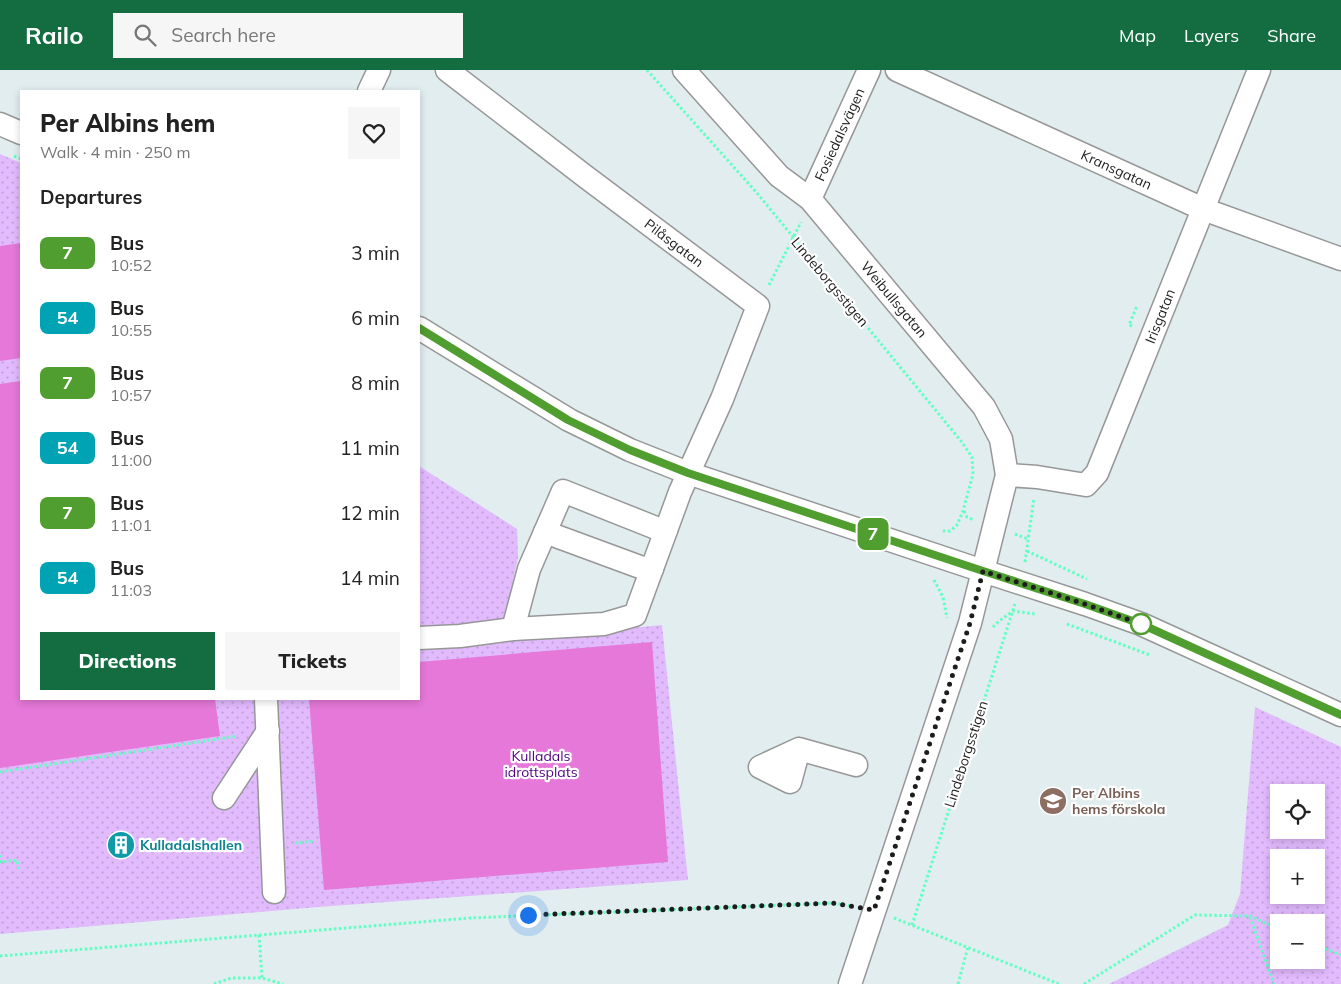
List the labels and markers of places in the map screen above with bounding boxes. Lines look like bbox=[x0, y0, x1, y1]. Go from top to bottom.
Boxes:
unlabelled marker bbox=[1130, 613, 1152, 635]
place label: Per Albins hems förskola bbox=[1072, 784, 1165, 818]
school or university icon: Per Albins hems förskola bbox=[1038, 786, 1068, 816]
building icon: Kulladalshallen bbox=[106, 830, 136, 860]
place label: Kulladalshallen bbox=[140, 836, 242, 854]

